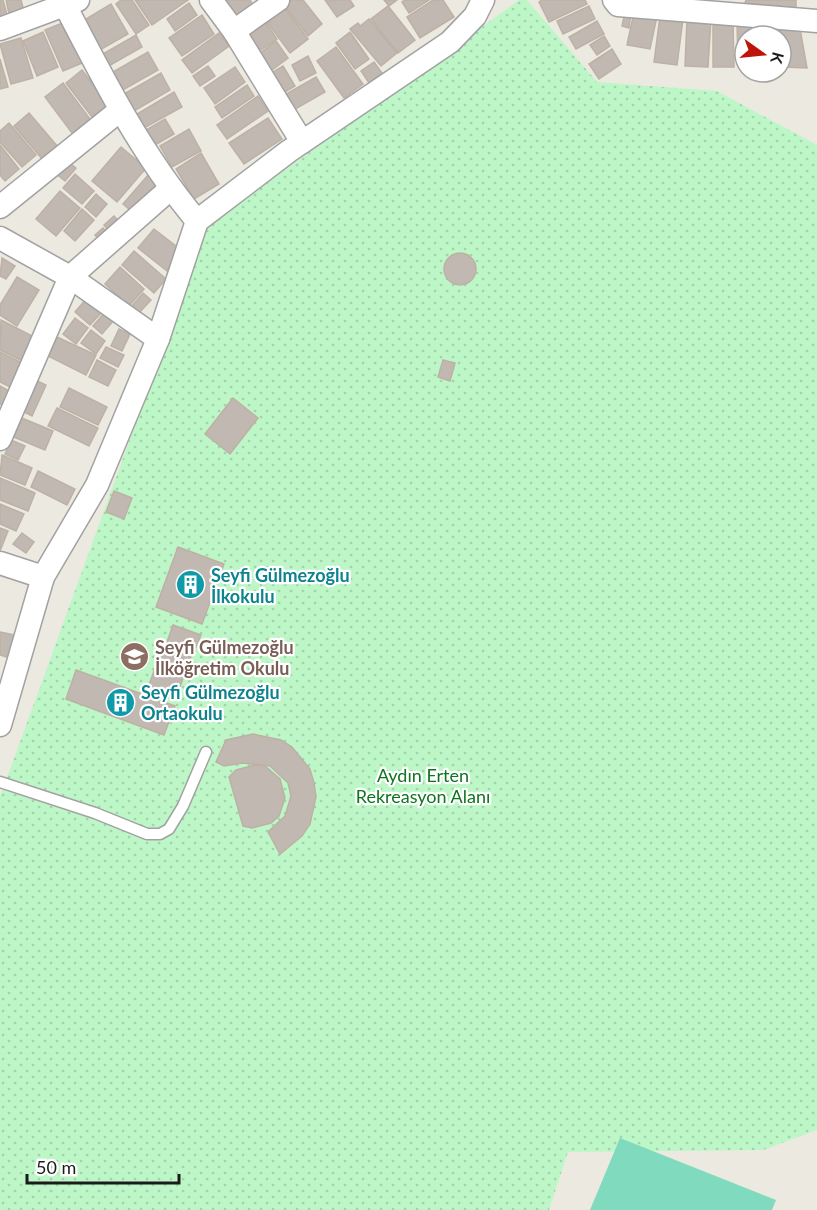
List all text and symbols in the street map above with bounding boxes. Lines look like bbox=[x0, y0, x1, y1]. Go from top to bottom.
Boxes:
north arrow bbox=[733, 24, 793, 84]
text: K bbox=[767, 50, 789, 67]
place label: Seyfi Gülmezoğlu İlkokulu bbox=[211, 564, 350, 607]
building icon: Seyfi Gülmezoğlu İlkokulu bbox=[174, 569, 206, 601]
place label: Seyfi Gülmezoğlu İlköğretim Okulu bbox=[155, 636, 294, 679]
school or university icon: Seyfi Gülmezoğlu İlköğretim Okulu bbox=[118, 641, 150, 673]
place label: Seyfi Gülmezoğlu Ortaokulu bbox=[141, 681, 280, 724]
building icon: Seyfi Gülmezoğlu Ortaokulu bbox=[104, 686, 136, 718]
park label: Aydın Erten Rekreasyon Alanı bbox=[356, 764, 490, 807]
scale bar bbox=[27, 1147, 178, 1185]
text: 50 m bbox=[36, 1156, 76, 1178]

